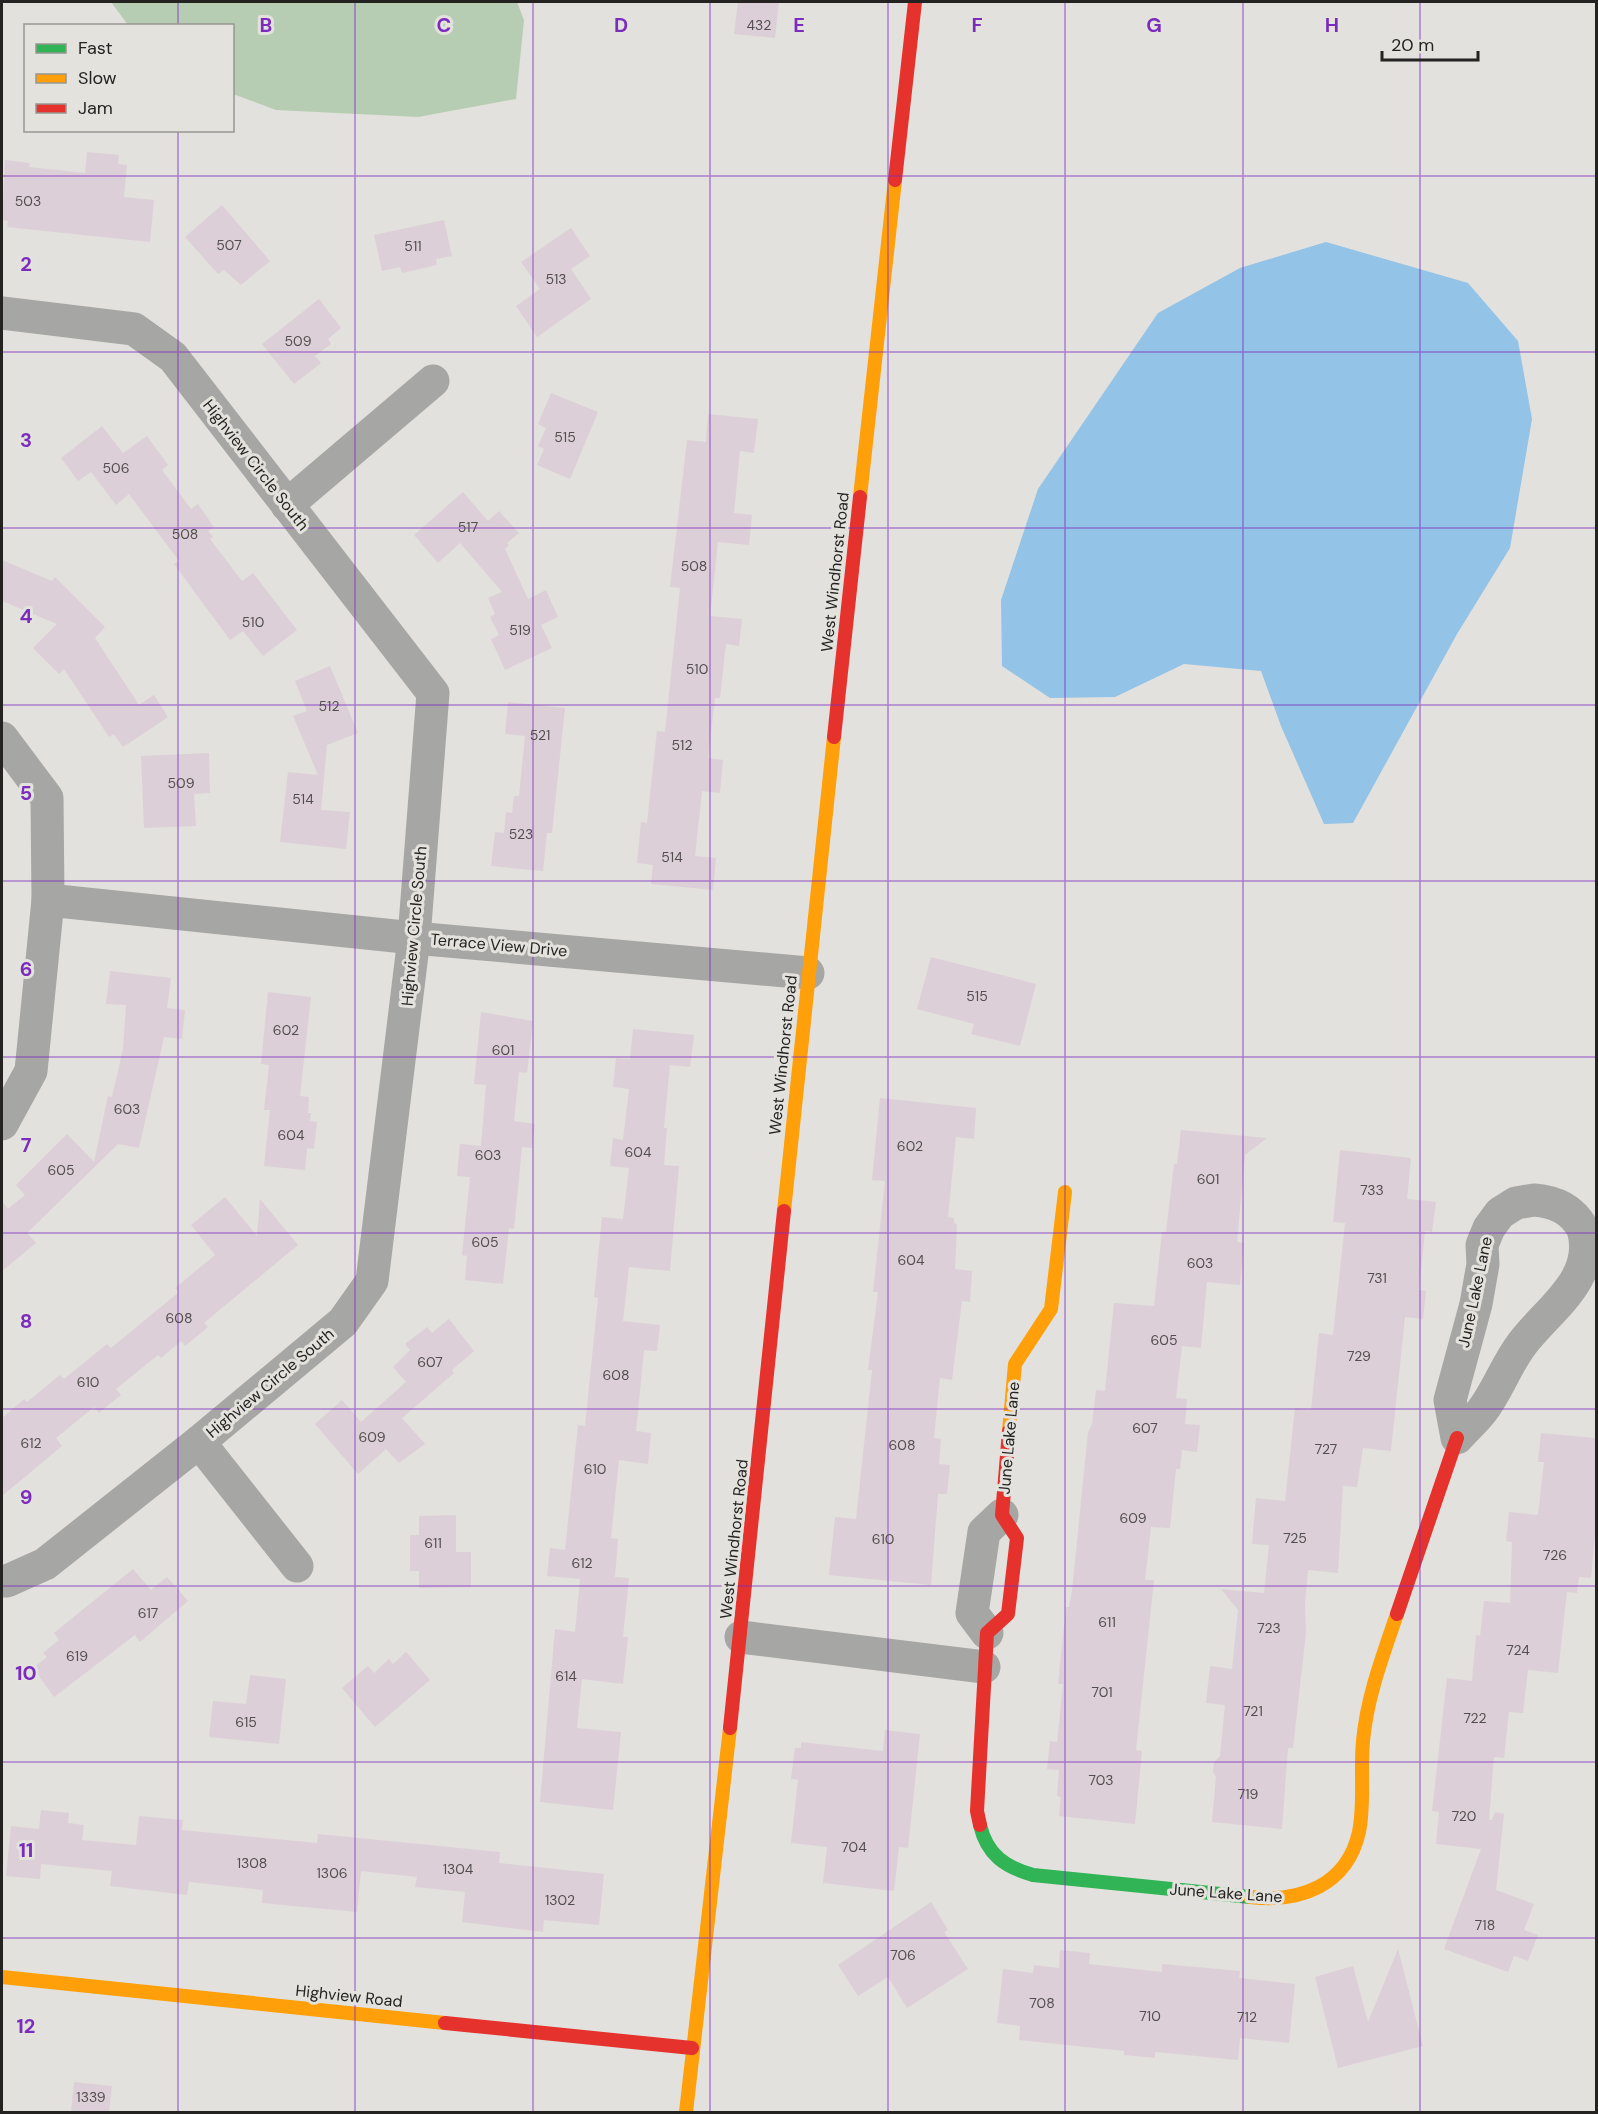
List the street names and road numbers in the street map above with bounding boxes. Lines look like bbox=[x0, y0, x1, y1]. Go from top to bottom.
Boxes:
street label: Highview Circle South bbox=[198, 395, 314, 535]
street label: West Windhorst Road bbox=[816, 491, 854, 653]
street label: Highview Circle South bbox=[397, 845, 431, 1007]
street label: Terrace View Drive bbox=[430, 929, 568, 961]
street label: West Windhorst Road bbox=[764, 974, 802, 1136]
street label: June Lake Lane bbox=[1453, 1235, 1497, 1349]
street label: Highview Circle South bbox=[202, 1323, 338, 1443]
street label: June Lake Lane bbox=[994, 1381, 1024, 1495]
street label: West Windhorst Road bbox=[715, 1458, 753, 1620]
street label: June Lake Lane bbox=[1169, 1879, 1283, 1907]
street label: Highview Road bbox=[294, 1980, 404, 2012]

